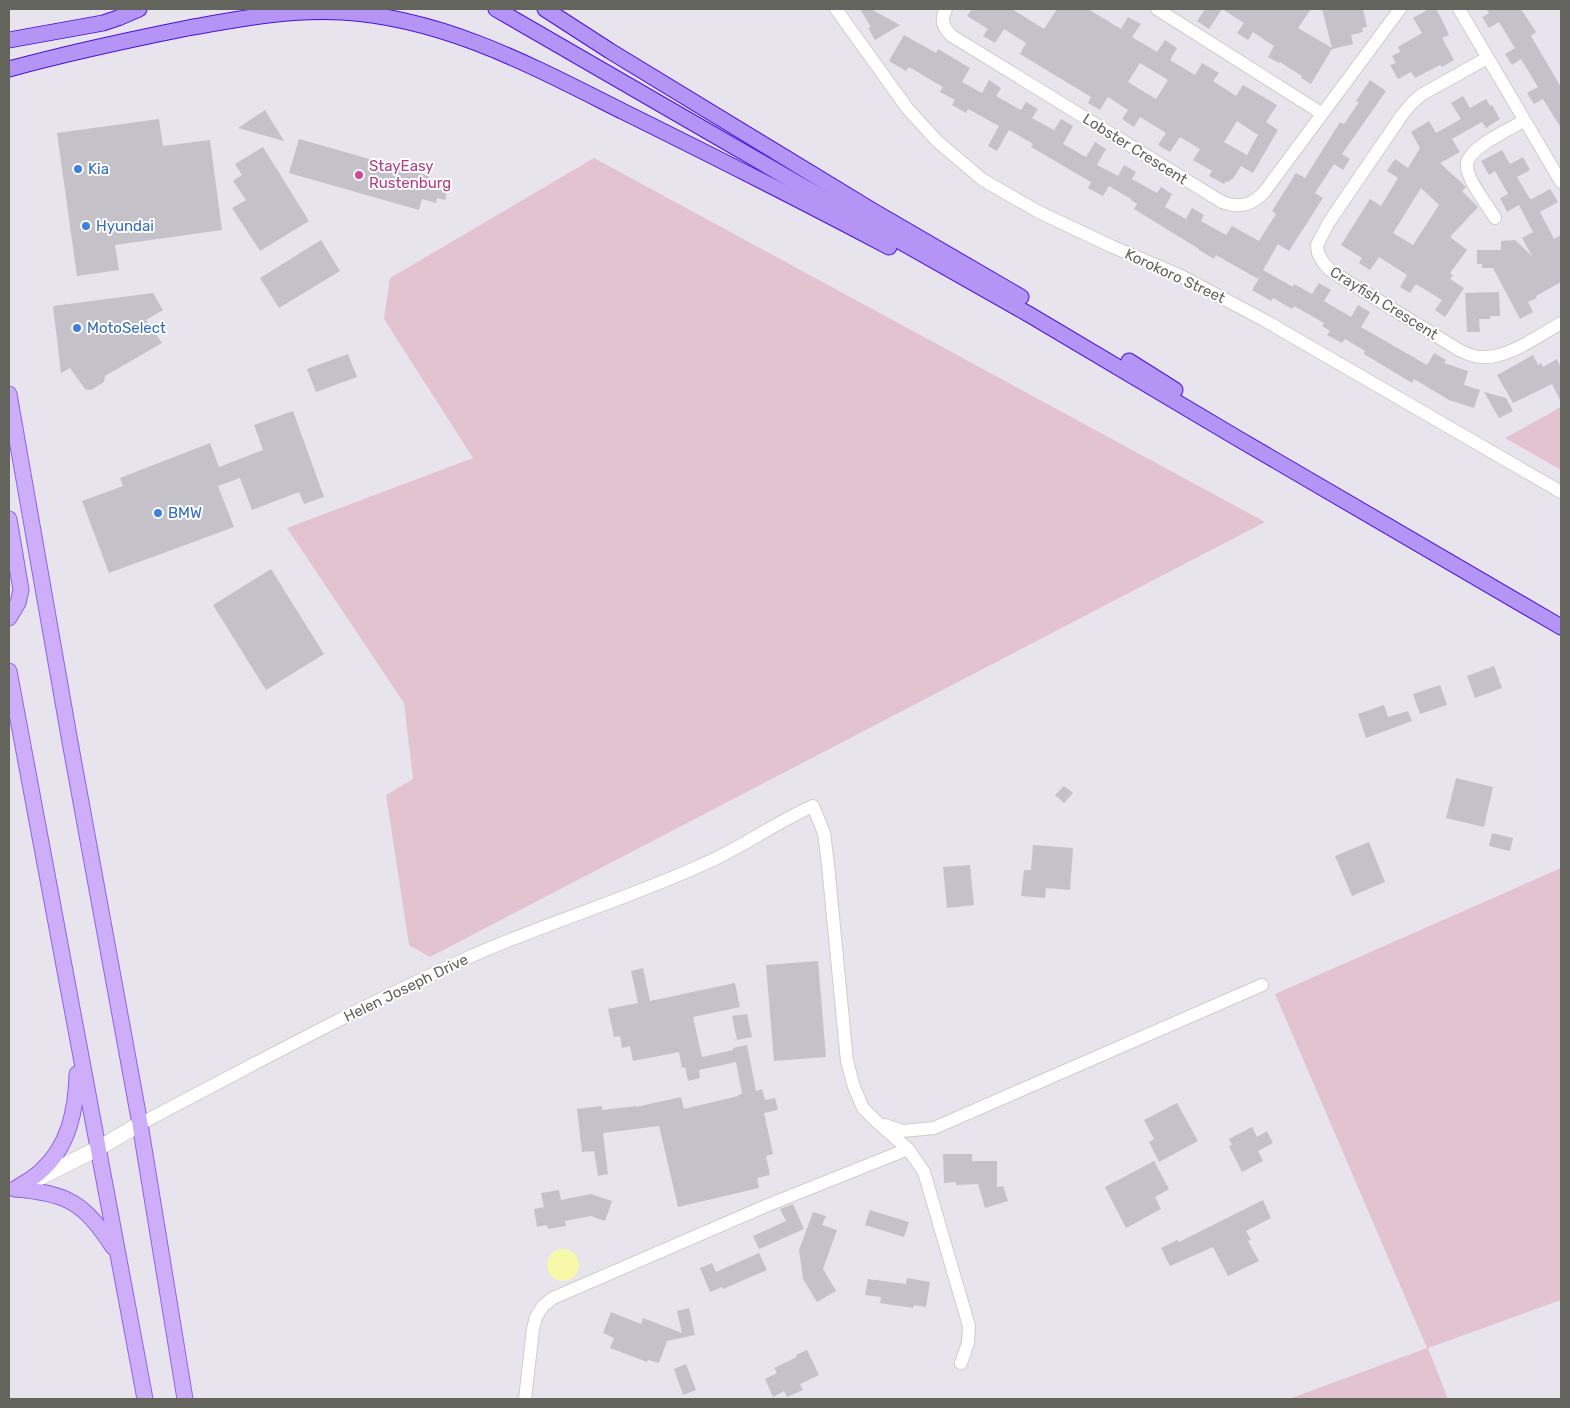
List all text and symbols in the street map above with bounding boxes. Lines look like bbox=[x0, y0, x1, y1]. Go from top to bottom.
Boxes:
street label: Lobster Crescent bbox=[1079, 110, 1191, 188]
place label: StayEasy Rustenburg bbox=[369, 157, 451, 192]
place label: Kia bbox=[88, 160, 109, 178]
marker: Kia bbox=[72, 163, 84, 175]
marker: StayEasy Rustenburg bbox=[353, 169, 365, 181]
place label: Hyundai bbox=[96, 217, 154, 235]
marker: Hyundai bbox=[80, 220, 92, 232]
street label: Korokoro Street bbox=[1122, 245, 1228, 307]
street label: Crayfish Crescent bbox=[1327, 263, 1441, 343]
place label: MotoSelect bbox=[87, 319, 166, 337]
marker: MotoSelect bbox=[71, 322, 83, 334]
place label: BMW bbox=[168, 504, 202, 522]
marker: BMW bbox=[152, 507, 164, 519]
street label: Helen Joseph Drive bbox=[341, 950, 471, 1026]

